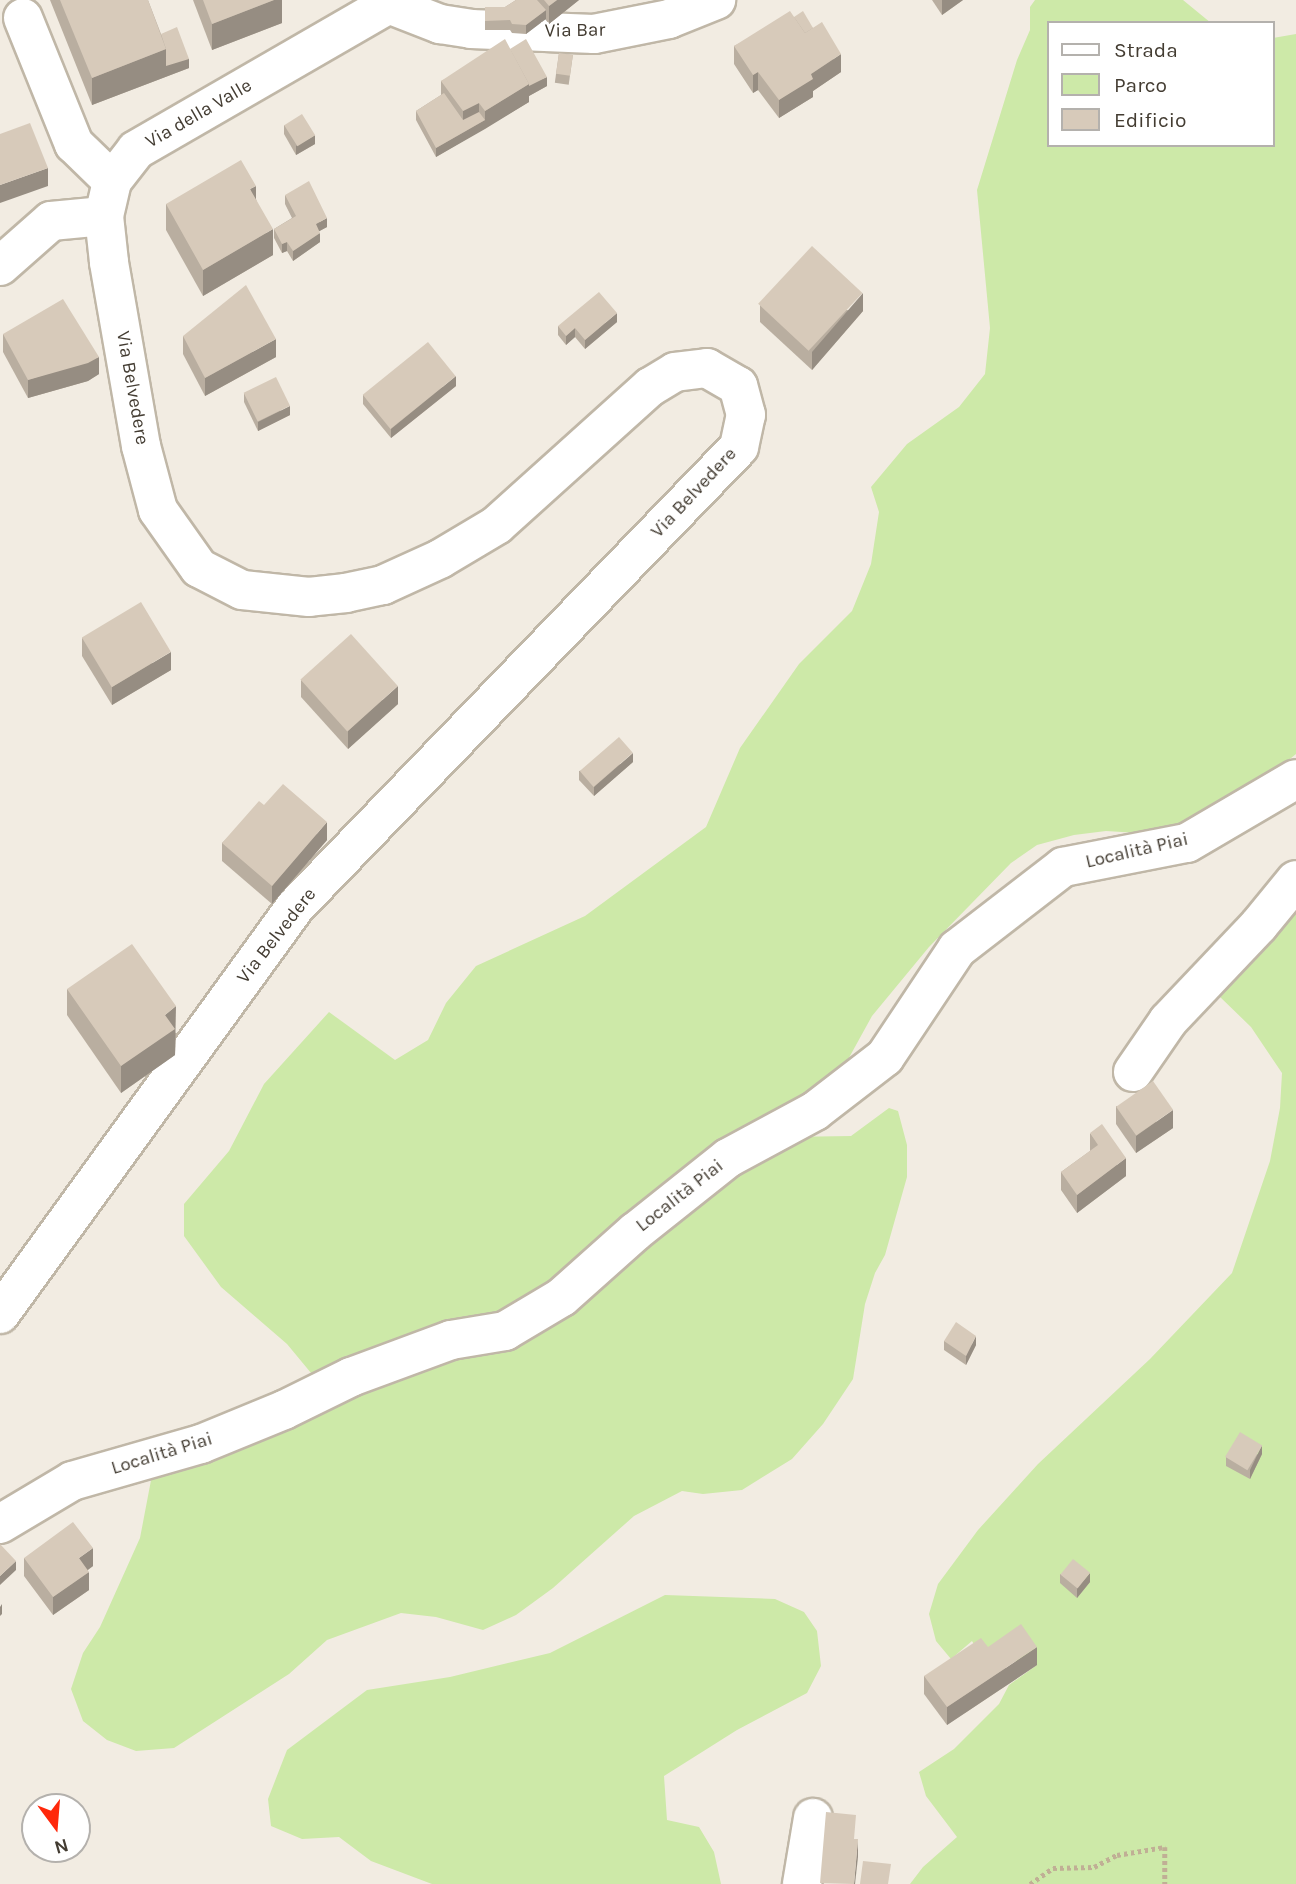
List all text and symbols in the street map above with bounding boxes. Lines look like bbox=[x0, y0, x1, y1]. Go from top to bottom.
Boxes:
street label: Via Bar bbox=[545, 19, 605, 43]
legend bbox=[1048, 21, 1275, 147]
text: Strada bbox=[1114, 38, 1178, 62]
text: Parco bbox=[1114, 73, 1167, 97]
street label: Via della Valle bbox=[142, 74, 256, 154]
text: Edificio bbox=[1114, 108, 1187, 132]
street label: Via Belvedere bbox=[111, 329, 153, 447]
street label: Via Belvedere bbox=[646, 443, 742, 543]
street label: Località Piai bbox=[1083, 828, 1191, 874]
street label: Via Belvedere bbox=[233, 884, 321, 988]
street label: Località Piai bbox=[632, 1155, 728, 1237]
street label: Località Piai bbox=[108, 1428, 216, 1480]
north arrow bbox=[21, 1793, 91, 1863]
text: N bbox=[52, 1834, 71, 1859]

